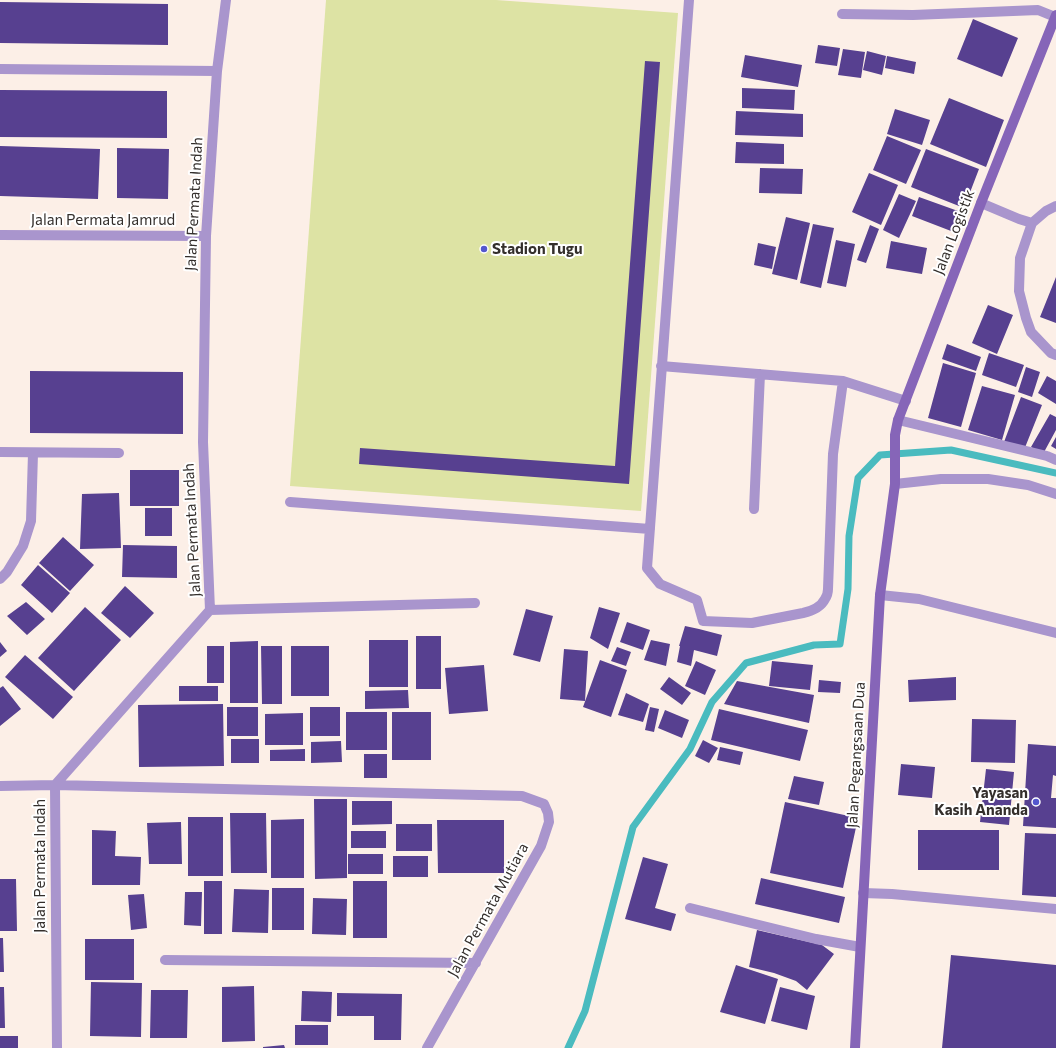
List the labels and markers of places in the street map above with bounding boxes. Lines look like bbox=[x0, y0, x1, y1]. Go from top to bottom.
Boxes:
place label: Stadion Tugu bbox=[492, 240, 583, 258]
marker: Stadion Tugu bbox=[479, 244, 489, 254]
place label: Yayasan Kasih Ananda bbox=[934, 784, 1028, 819]
marker: Yayasan Kasih Ananda bbox=[1031, 797, 1041, 807]

